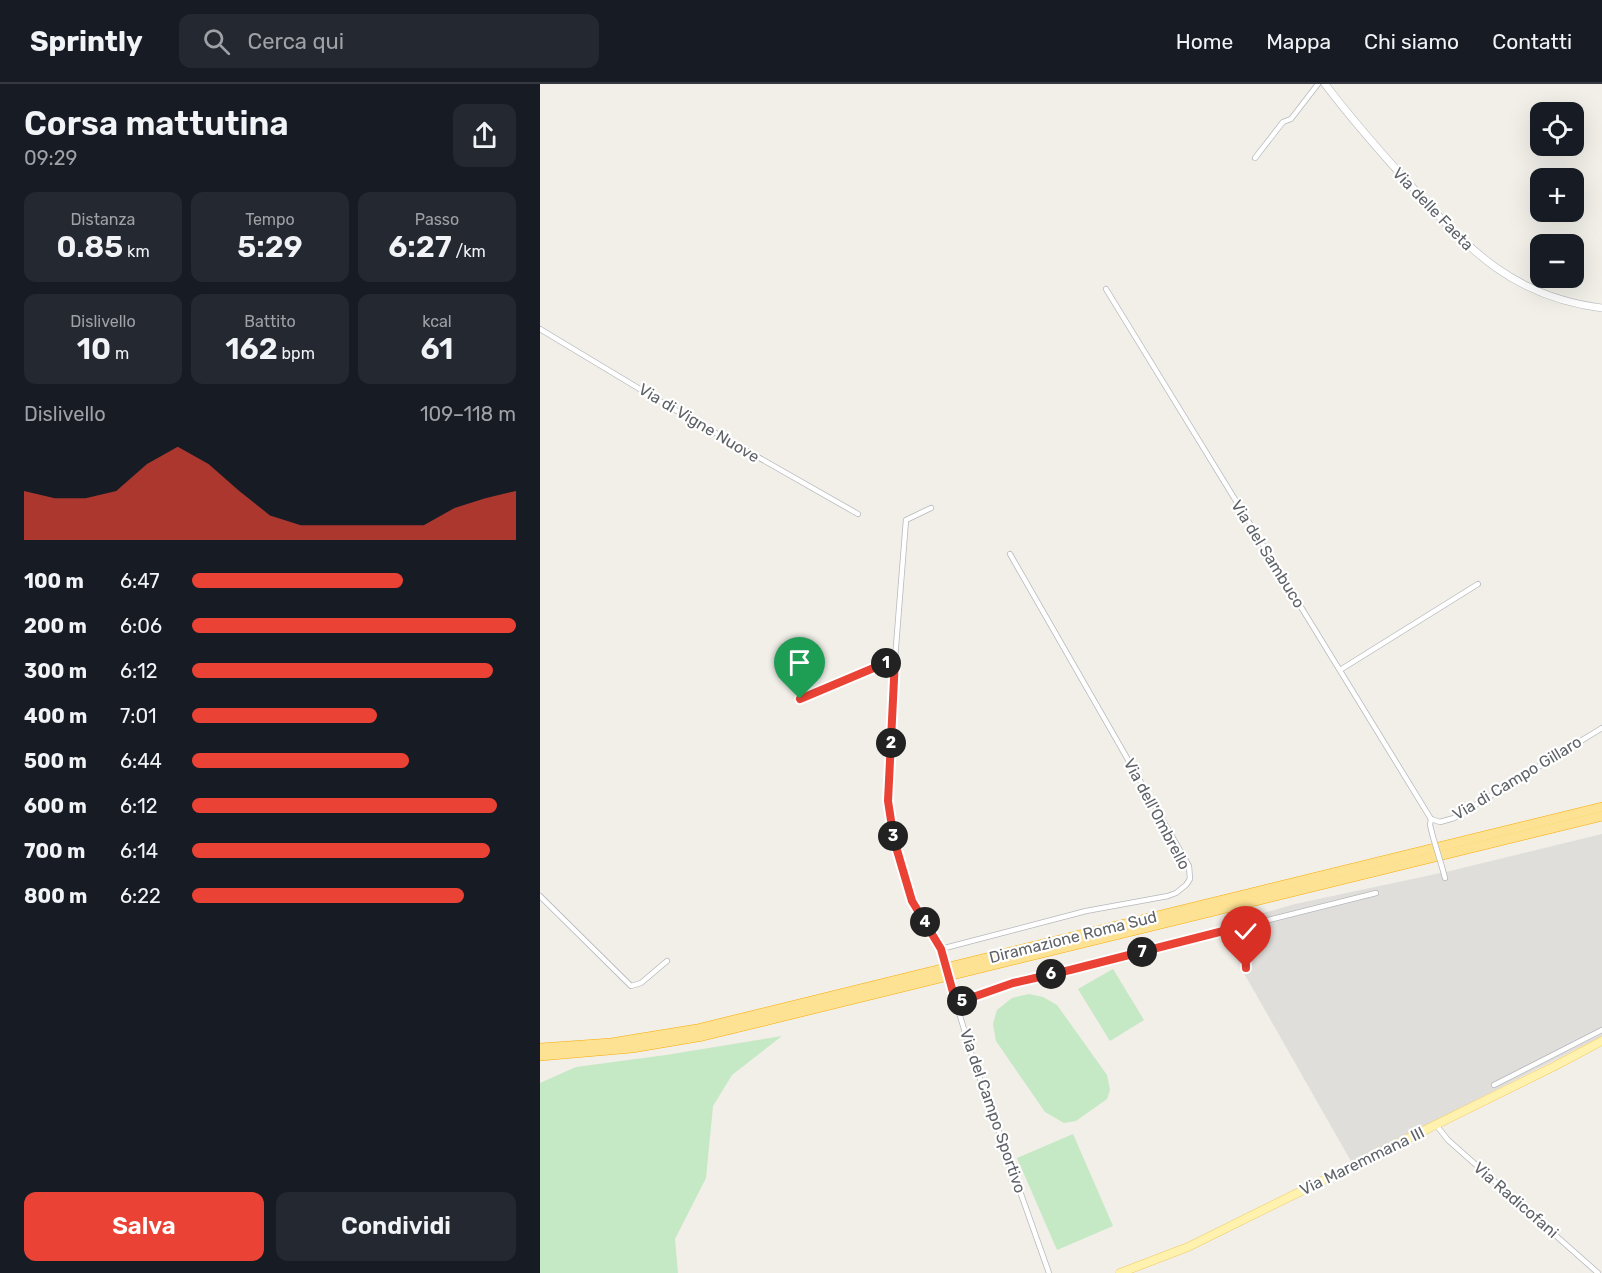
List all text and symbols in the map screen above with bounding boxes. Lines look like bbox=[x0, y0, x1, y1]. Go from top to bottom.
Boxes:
search box bbox=[179, 14, 599, 68]
text: Sprintly bbox=[30, 25, 143, 58]
icon: search bbox=[200, 25, 233, 58]
text: Cerca qui bbox=[248, 28, 344, 55]
text: Home bbox=[1176, 29, 1233, 54]
text: Mappa bbox=[1266, 29, 1331, 54]
text: Chi siamo bbox=[1364, 29, 1459, 54]
text: Contatti bbox=[1492, 29, 1572, 54]
map controls bbox=[1530, 102, 1584, 288]
button: locate bbox=[1530, 102, 1584, 156]
text: Corsa mattutina bbox=[24, 104, 289, 143]
button: share bbox=[453, 104, 516, 167]
text: 09:29 bbox=[24, 146, 77, 170]
street label: Via delle Faeta bbox=[1389, 164, 1477, 254]
button: + bbox=[1530, 168, 1584, 222]
text: Distanza bbox=[71, 210, 135, 229]
text: Tempo bbox=[245, 210, 295, 229]
text: Passo bbox=[415, 210, 459, 229]
text: 0.85 bbox=[56, 229, 123, 265]
text: 5:29 bbox=[237, 229, 303, 265]
text: 6:27 bbox=[388, 229, 452, 265]
button: − bbox=[1530, 234, 1584, 288]
text: km bbox=[123, 242, 150, 261]
text: /km bbox=[452, 242, 486, 261]
text: Dislivello bbox=[70, 312, 136, 331]
text: Battito bbox=[244, 312, 296, 331]
text: kcal bbox=[422, 312, 452, 331]
text: 10 bbox=[77, 331, 111, 367]
text: 162 bbox=[225, 331, 278, 367]
text: 61 bbox=[421, 331, 453, 367]
text: m bbox=[111, 344, 129, 363]
text: bpm bbox=[278, 344, 315, 363]
street label: Via di Vigne Nuove bbox=[635, 379, 763, 467]
text: Dislivello bbox=[24, 402, 106, 426]
text: 109–118 m bbox=[420, 402, 516, 426]
street label: Via del Sambuco bbox=[1227, 497, 1309, 611]
text: 100 m bbox=[24, 569, 84, 593]
text: 6:47 bbox=[120, 569, 160, 593]
text: 200 m bbox=[24, 614, 87, 638]
text: 6:06 bbox=[120, 614, 162, 638]
pin bbox=[774, 637, 825, 699]
icon: arrive bbox=[783, 646, 816, 679]
pin: 1 bbox=[871, 648, 901, 678]
text: 1 bbox=[882, 653, 890, 672]
text: 300 m bbox=[24, 659, 87, 683]
text: 6:12 bbox=[120, 659, 157, 683]
text: 400 m bbox=[24, 704, 87, 728]
text: 7:01 bbox=[120, 704, 157, 728]
pin: 2 bbox=[876, 728, 906, 758]
street label: Via di Campo Gillaro bbox=[1449, 732, 1585, 824]
text: 2 bbox=[886, 733, 896, 752]
text: 500 m bbox=[24, 749, 87, 773]
text: 6:44 bbox=[120, 749, 162, 773]
street label: Via dell'Ombrello bbox=[1120, 755, 1194, 873]
text: 600 m bbox=[24, 794, 87, 818]
text: 6:12 bbox=[120, 794, 157, 818]
pin: 3 bbox=[878, 821, 908, 851]
text: 3 bbox=[888, 826, 898, 845]
text: 700 m bbox=[24, 839, 85, 863]
text: 6:14 bbox=[120, 839, 158, 863]
text: 800 m bbox=[24, 884, 87, 908]
text: 6:22 bbox=[120, 884, 161, 908]
pin bbox=[1220, 906, 1271, 968]
pin: 4 bbox=[910, 907, 940, 937]
street label: Diramazione Roma Sud bbox=[987, 907, 1159, 967]
text: 4 bbox=[920, 912, 930, 931]
icon: check bbox=[1229, 915, 1262, 948]
pin: 7 bbox=[1127, 937, 1157, 967]
text: 7 bbox=[1137, 942, 1147, 961]
pin: 6 bbox=[1036, 959, 1066, 989]
text: 6 bbox=[1046, 964, 1056, 983]
pin: 5 bbox=[947, 986, 977, 1016]
text: 5 bbox=[957, 991, 967, 1010]
street label: Via del Campo Sportivo bbox=[956, 1026, 1030, 1196]
street label: Via Maremmana III bbox=[1297, 1123, 1427, 1199]
street label: Via Radicofani bbox=[1470, 1158, 1562, 1242]
button: Salva bbox=[24, 1192, 264, 1261]
button: Condividi bbox=[276, 1192, 516, 1261]

